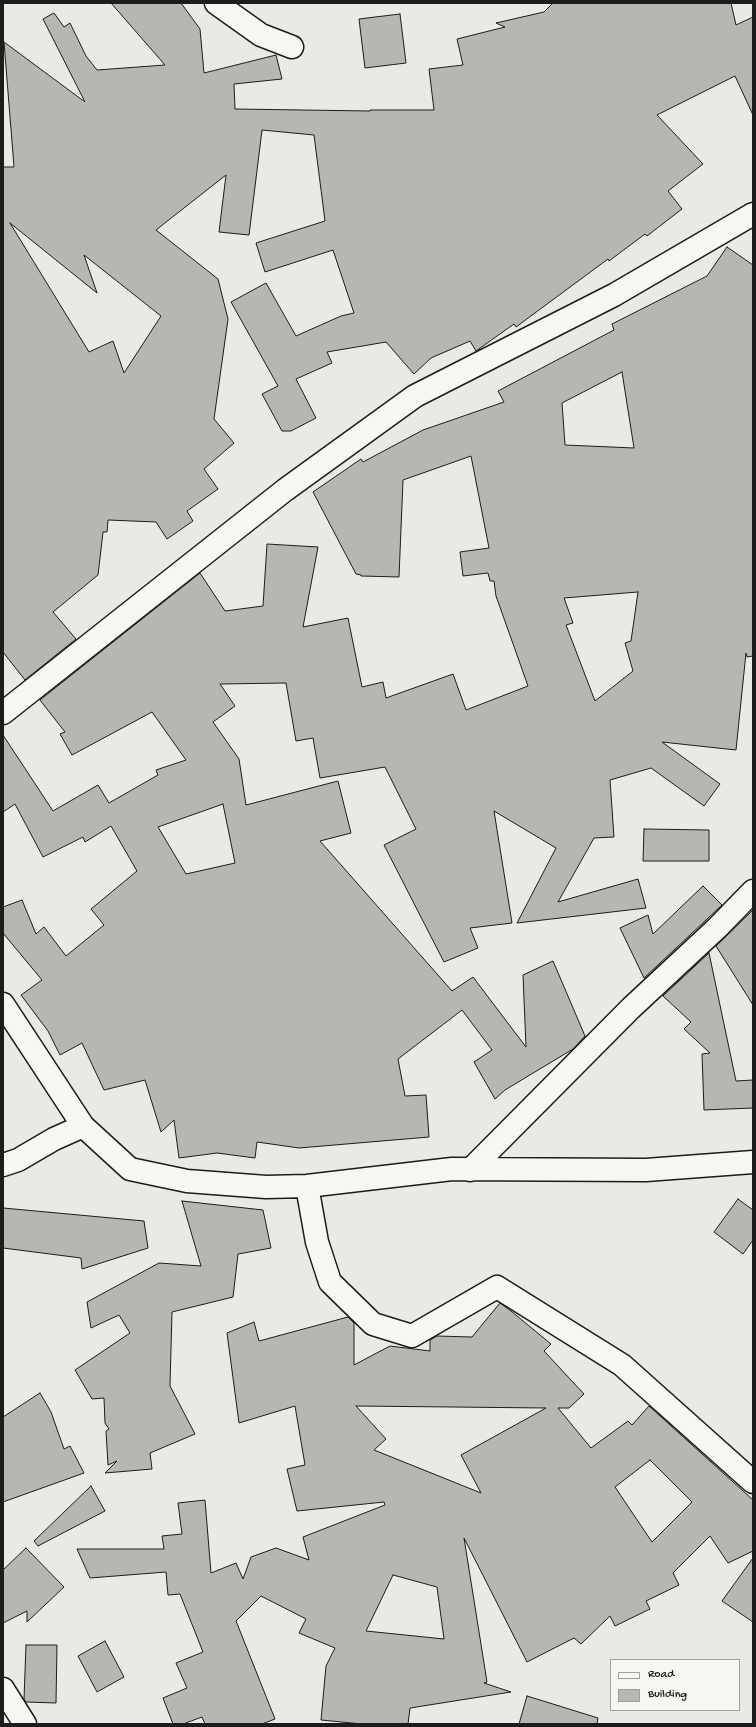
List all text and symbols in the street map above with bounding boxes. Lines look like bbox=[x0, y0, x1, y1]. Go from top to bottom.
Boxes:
legend bbox=[610, 1659, 740, 1711]
text: Road bbox=[648, 1668, 674, 1682]
text: Building bbox=[648, 1688, 687, 1702]

